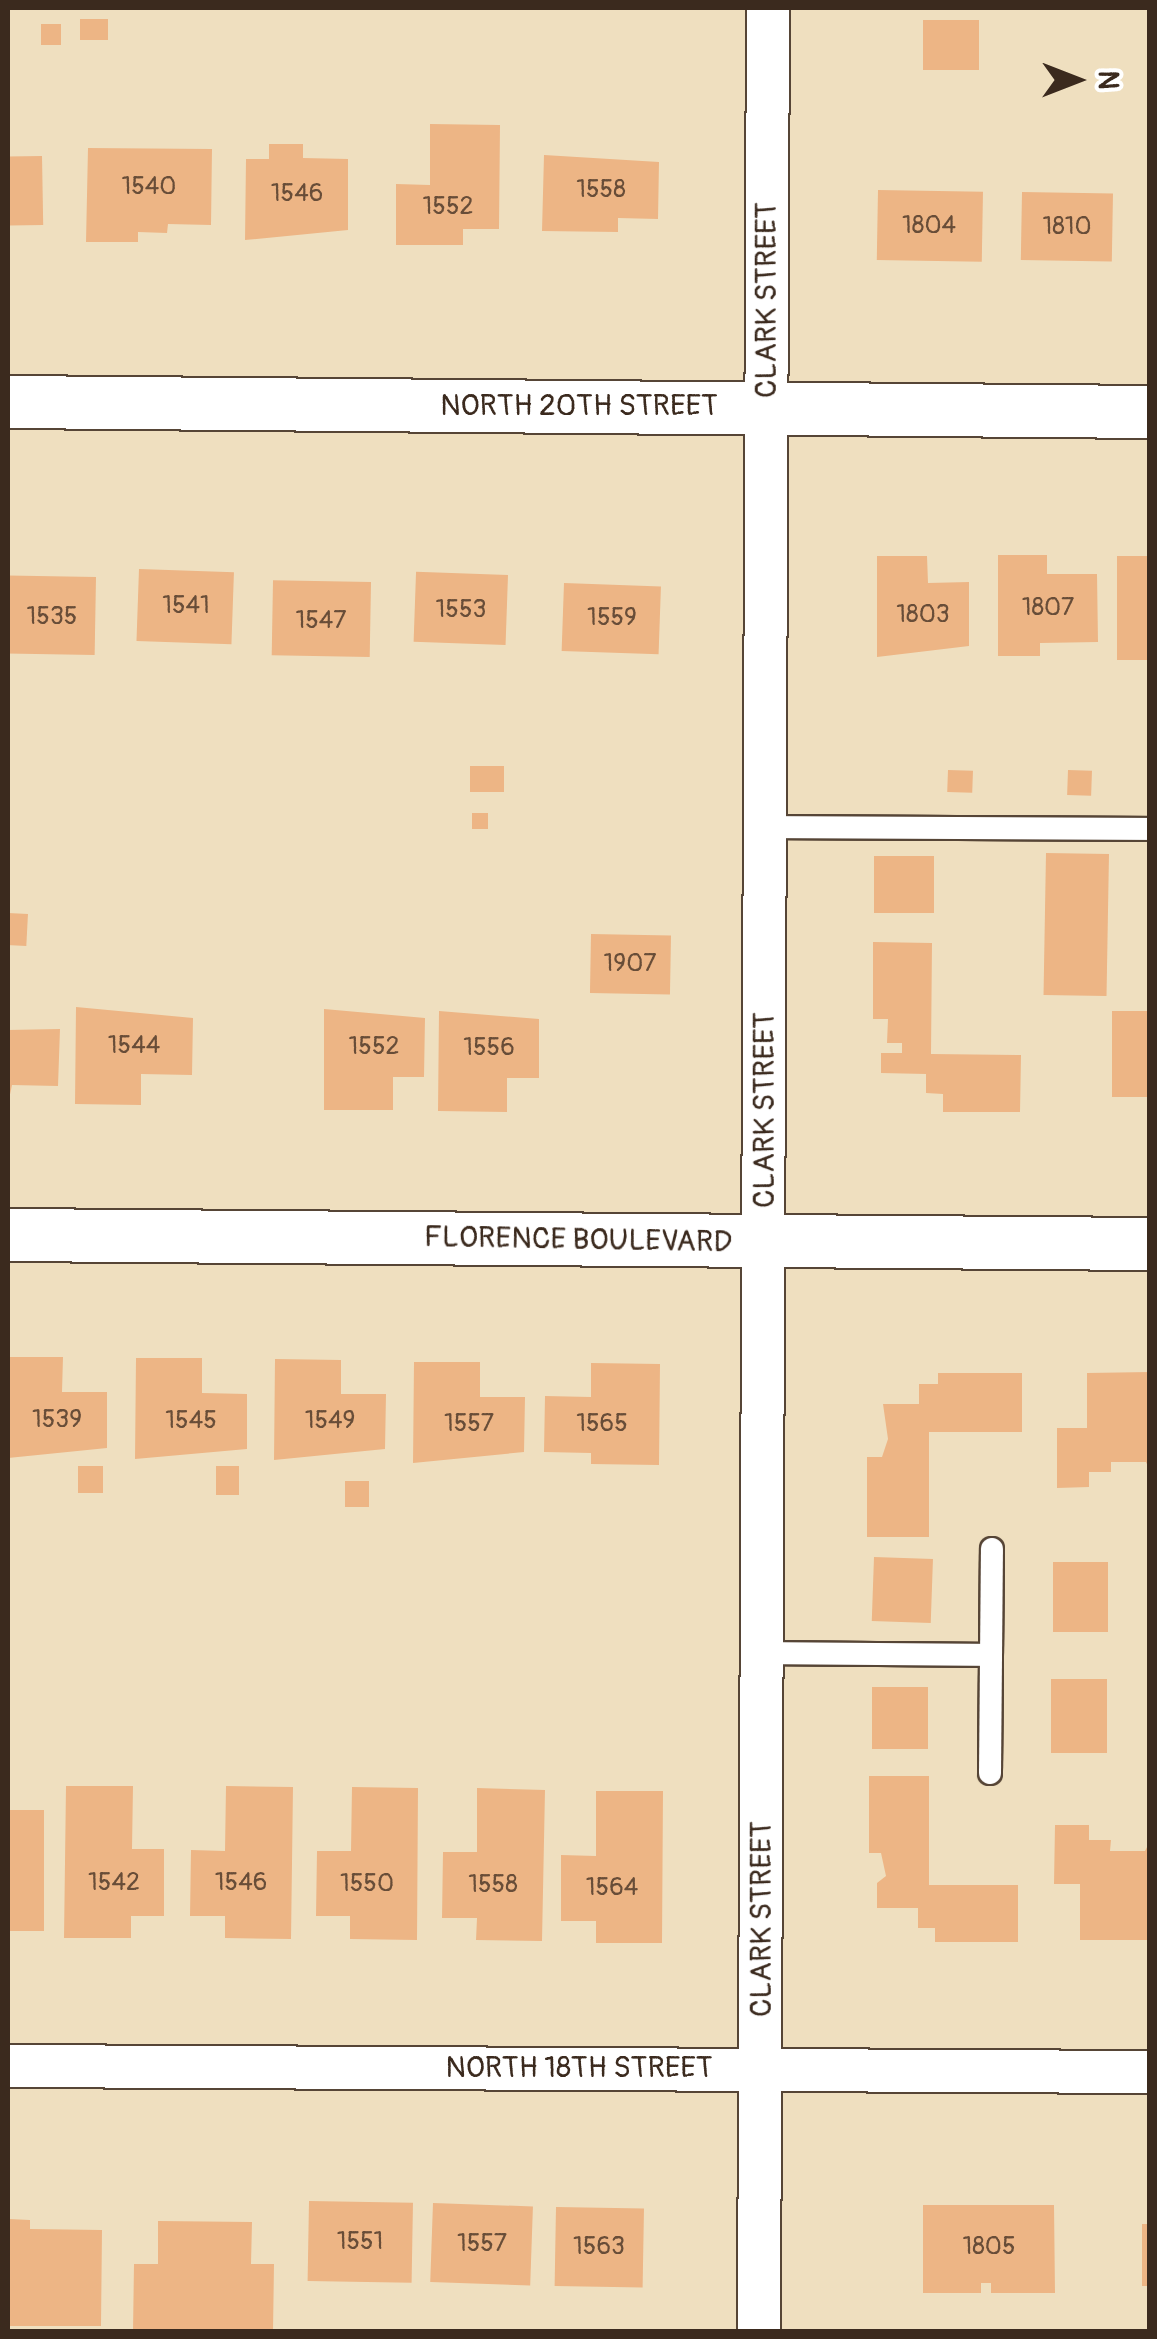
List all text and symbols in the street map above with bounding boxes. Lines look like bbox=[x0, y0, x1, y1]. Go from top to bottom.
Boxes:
north arrow bbox=[1027, 30, 1127, 130]
text: N bbox=[1090, 71, 1125, 89]
house number: 1540 bbox=[122, 172, 176, 202]
house number: 1558 bbox=[576, 175, 626, 205]
house number: 1546 bbox=[271, 179, 323, 209]
house number: 1552 bbox=[423, 192, 473, 222]
street label: CLARK STREET bbox=[749, 202, 785, 398]
house number: 1804 bbox=[902, 211, 956, 241]
house number: 1810 bbox=[1042, 212, 1092, 242]
street label: NORTH 20TH STREET bbox=[440, 388, 718, 424]
house number: 1541 bbox=[162, 591, 210, 621]
house number: 1807 bbox=[1022, 593, 1074, 623]
house number: 1553 bbox=[436, 595, 486, 625]
house number: 1803 bbox=[896, 600, 950, 630]
house number: 1535 bbox=[27, 602, 77, 632]
house number: 1559 bbox=[587, 603, 637, 633]
house number: 1547 bbox=[295, 606, 347, 636]
house number: 1907 bbox=[604, 949, 656, 979]
street label: CLARK STREET bbox=[747, 1012, 783, 1208]
house number: 1544 bbox=[108, 1031, 160, 1061]
house number: 1552 bbox=[349, 1032, 399, 1062]
house number: 1556 bbox=[463, 1033, 515, 1063]
street label: FLORENCE BOULEVARD bbox=[424, 1219, 732, 1261]
house number: 1539 bbox=[32, 1405, 82, 1435]
house number: 1545 bbox=[165, 1406, 217, 1436]
house number: 1549 bbox=[305, 1406, 355, 1436]
house number: 1557 bbox=[444, 1409, 494, 1439]
house number: 1565 bbox=[576, 1409, 628, 1439]
street label: CLARK STREET bbox=[744, 1821, 780, 2017]
house number: 1542 bbox=[88, 1868, 140, 1898]
house number: 1546 bbox=[215, 1868, 267, 1898]
house number: 1550 bbox=[340, 1869, 394, 1899]
house number: 1558 bbox=[468, 1870, 518, 1900]
house number: 1564 bbox=[586, 1873, 638, 1903]
street label: NORTH 18TH STREET bbox=[445, 2050, 713, 2086]
house number: 1551 bbox=[337, 2227, 383, 2257]
house number: 1557 bbox=[457, 2229, 507, 2259]
house number: 1563 bbox=[573, 2232, 625, 2262]
house number: 1805 bbox=[963, 2232, 1015, 2262]

